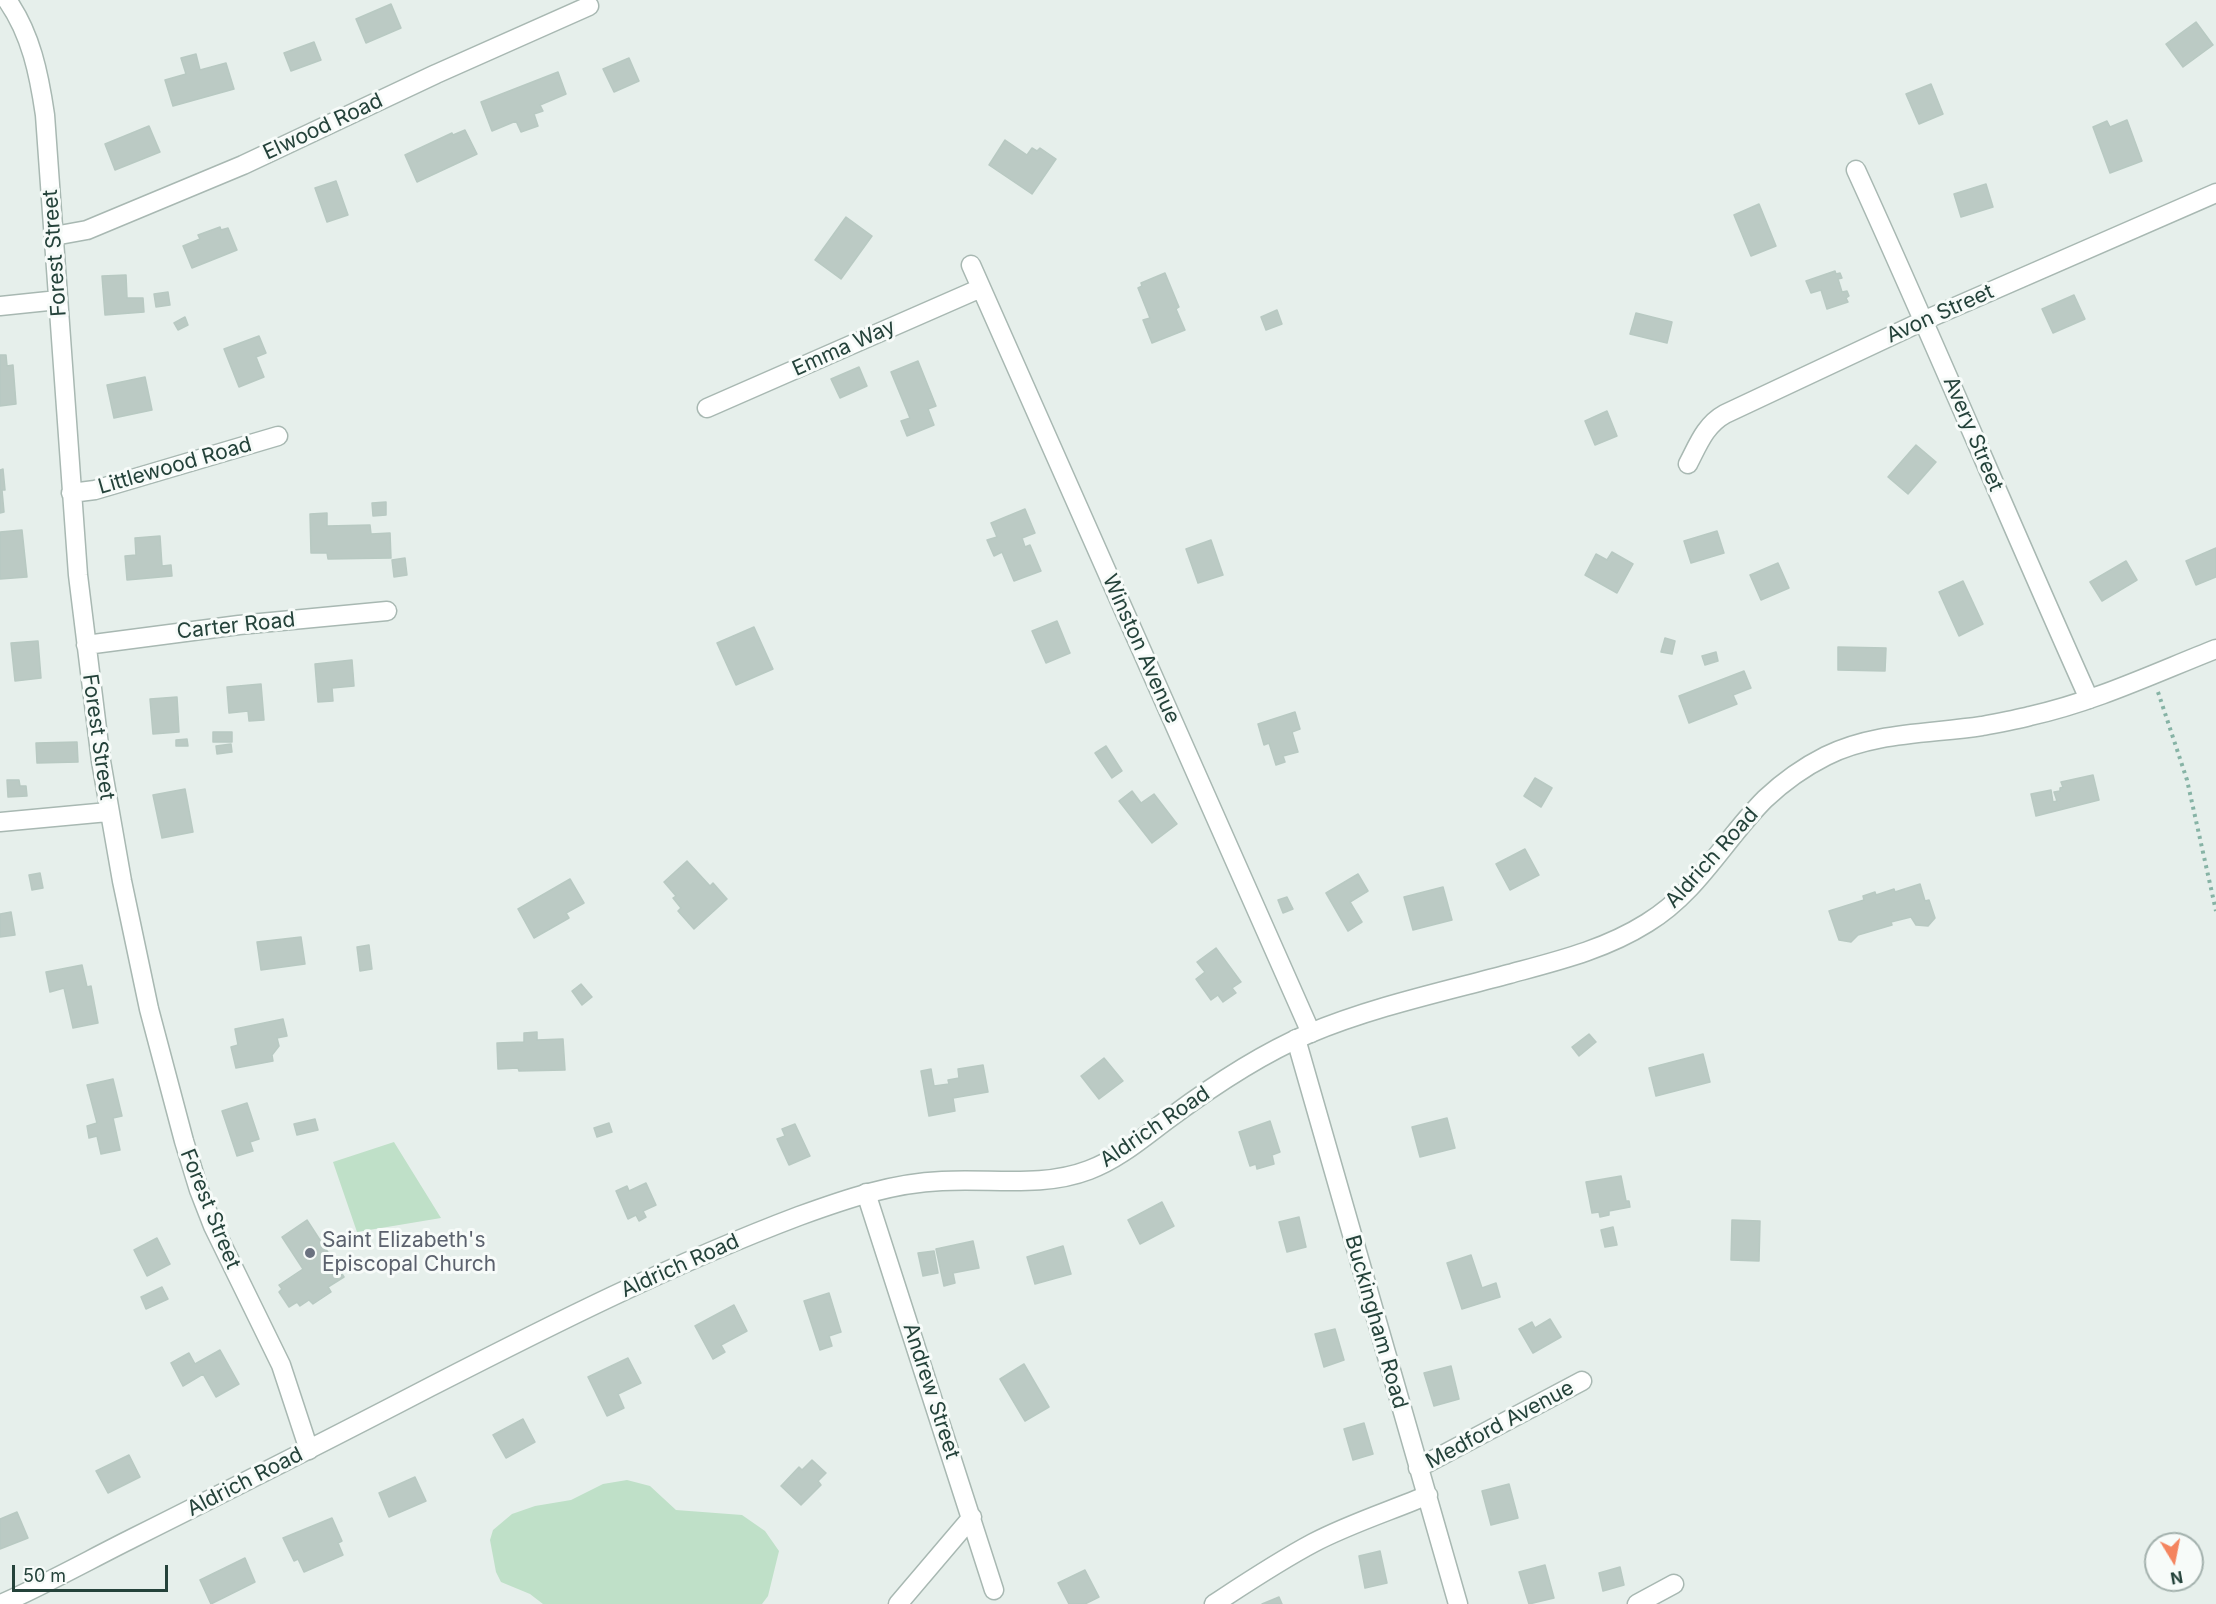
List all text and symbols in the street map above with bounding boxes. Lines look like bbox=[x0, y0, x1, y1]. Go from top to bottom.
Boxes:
street label: Elwood Road bbox=[259, 88, 387, 166]
street label: Forest Street bbox=[38, 189, 72, 317]
street label: Avon Street bbox=[1883, 279, 1997, 349]
street label: Emma Way bbox=[789, 314, 899, 382]
street label: Avery Street bbox=[1938, 373, 2008, 495]
street label: Littlewood Road bbox=[95, 432, 255, 500]
street label: Winston Avenue bbox=[1097, 571, 1185, 727]
street label: Carter Road bbox=[176, 607, 296, 645]
street label: Forest Street bbox=[77, 672, 119, 802]
street label: Aldrich Road bbox=[1660, 802, 1764, 914]
street label: Aldrich Road bbox=[1095, 1081, 1215, 1173]
street label: Forest Street bbox=[175, 1145, 245, 1273]
place label: Saint Elizabeth's Episcopal Church bbox=[322, 1228, 496, 1278]
street label: Aldrich Road bbox=[617, 1229, 743, 1303]
street label: Buckingham Road bbox=[1339, 1232, 1413, 1412]
marker: Saint Elizabeth's Episcopal Church bbox=[303, 1246, 317, 1260]
street label: Andrew Street bbox=[897, 1320, 965, 1462]
street label: Medford Avenue bbox=[1422, 1375, 1578, 1475]
street label: Aldrich Road bbox=[183, 1442, 307, 1522]
north arrow bbox=[2144, 1532, 2204, 1592]
scale bar bbox=[15, 1553, 171, 1591]
text: 50 m bbox=[23, 1565, 66, 1586]
text: N bbox=[2169, 1567, 2185, 1589]

